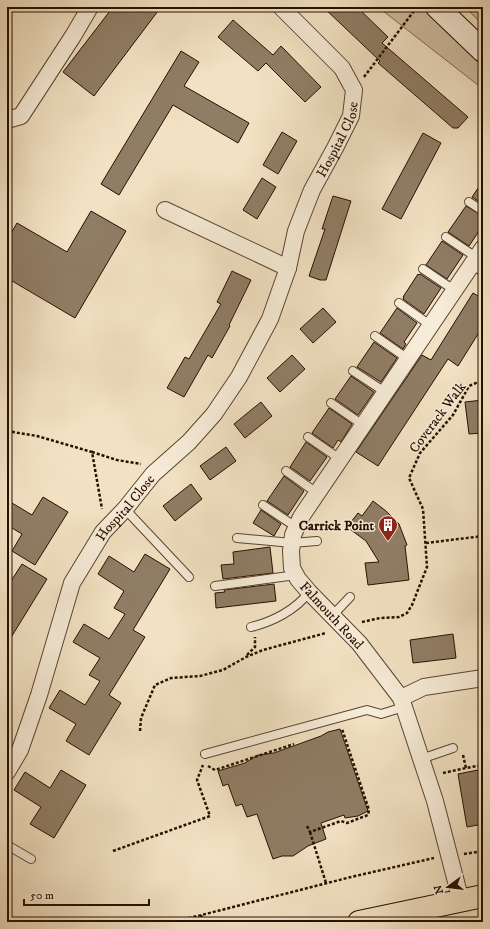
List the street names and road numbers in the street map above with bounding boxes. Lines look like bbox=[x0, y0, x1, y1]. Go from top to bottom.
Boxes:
street label: Hospital Close bbox=[313, 100, 363, 181]
street label: Coverack Walk bbox=[405, 378, 470, 457]
street label: Hospital Close bbox=[92, 471, 159, 544]
street label: Falmouth Road bbox=[295, 578, 367, 653]

